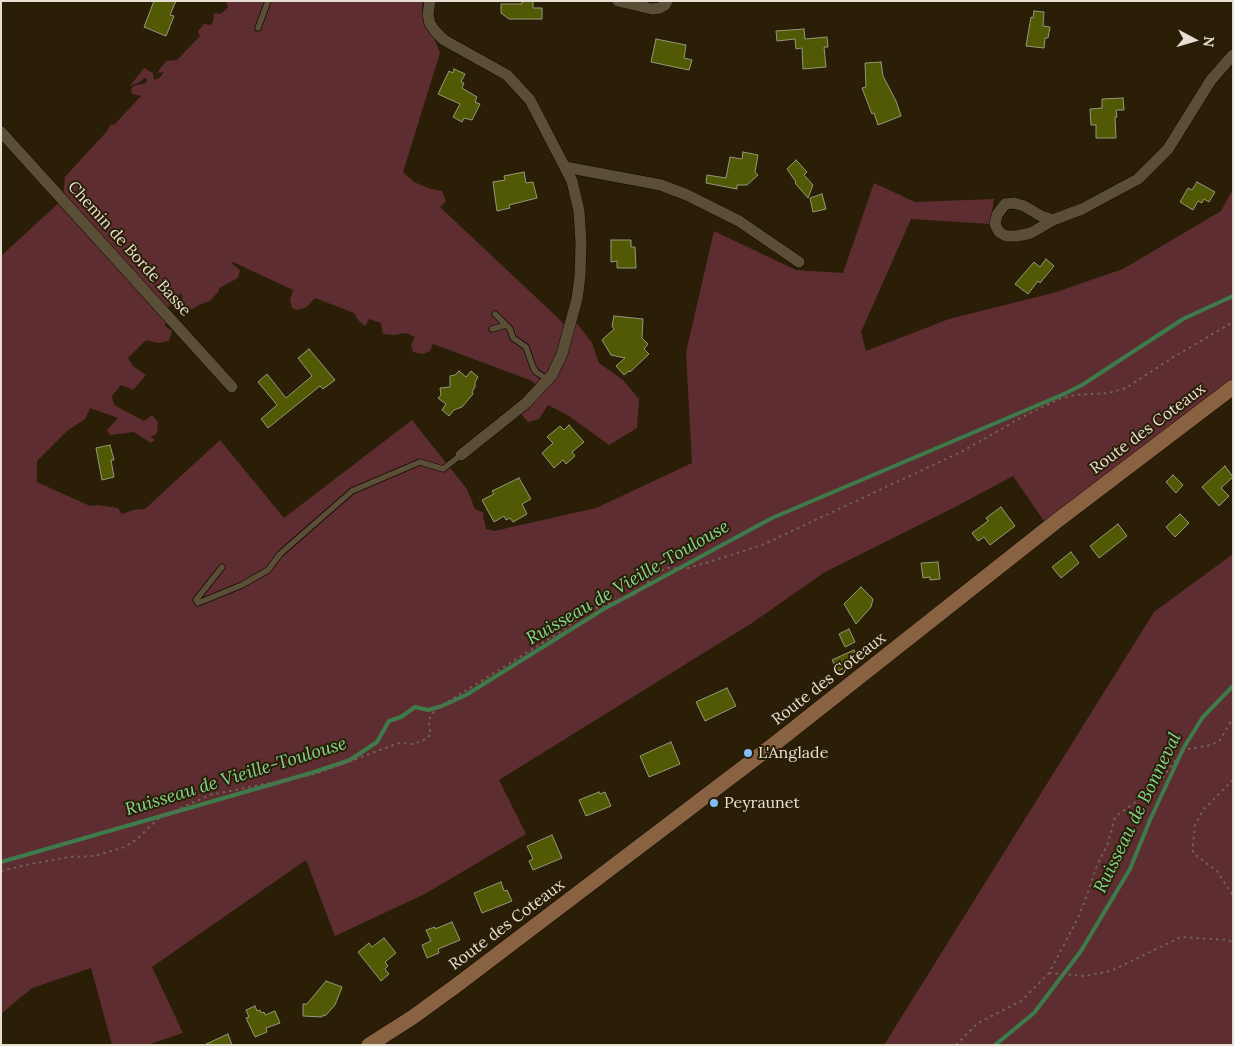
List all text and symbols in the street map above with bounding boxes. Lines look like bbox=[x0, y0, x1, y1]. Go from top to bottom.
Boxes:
north arrow bbox=[1169, 15, 1219, 65]
text: N bbox=[1199, 35, 1218, 48]
street label: Chemin de Borde Basse bbox=[63, 178, 195, 320]
street label: Route des Coteaux bbox=[1087, 379, 1209, 479]
water label: Ruisseau de Vieille-Toulouse bbox=[523, 516, 733, 650]
street label: Route des Coteaux bbox=[768, 629, 890, 729]
water label: Ruisseau de Bonneval bbox=[1090, 729, 1186, 897]
water label: Ruisseau de Vieille-Toulouse bbox=[123, 733, 349, 821]
place label: L'Anglade bbox=[758, 743, 828, 763]
marker: L'Anglade bbox=[742, 747, 754, 759]
place label: Peyraunet bbox=[724, 793, 800, 813]
marker: Peyraunet bbox=[708, 797, 720, 809]
street label: Route des Coteaux bbox=[446, 875, 568, 975]

